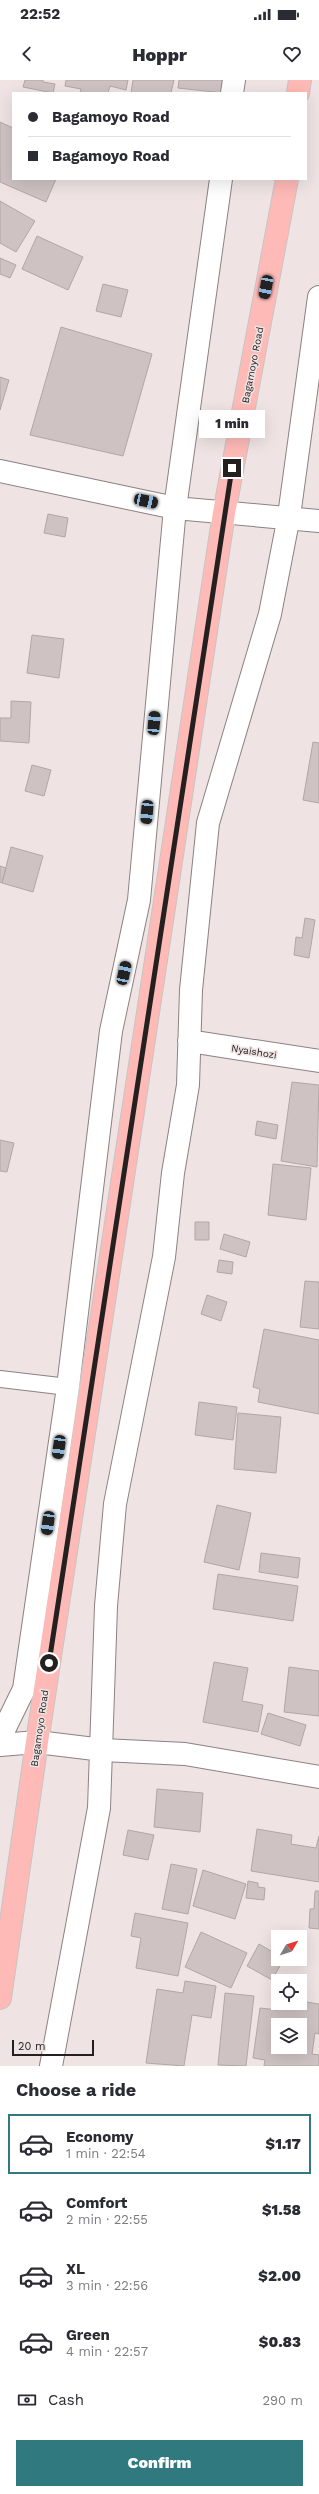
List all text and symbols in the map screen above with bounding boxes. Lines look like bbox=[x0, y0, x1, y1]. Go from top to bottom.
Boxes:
text: 22:52 bbox=[20, 5, 60, 23]
icon: back bbox=[16, 43, 38, 65]
icon: heart bbox=[281, 43, 303, 65]
text: Hoppr bbox=[132, 44, 187, 65]
text: Bagamoyo Road bbox=[52, 108, 170, 126]
text: Bagamoyo Road bbox=[52, 147, 170, 165]
car bbox=[258, 274, 274, 300]
street label: Bagamoyo Road bbox=[240, 326, 265, 404]
callout: 1 min bbox=[199, 410, 265, 438]
text: 1 min bbox=[215, 416, 249, 431]
route end bbox=[223, 459, 241, 477]
car bbox=[133, 493, 159, 509]
car bbox=[147, 711, 161, 735]
car bbox=[140, 800, 154, 824]
car bbox=[116, 960, 132, 986]
street label: Nyaishozi bbox=[230, 1042, 278, 1061]
car bbox=[51, 1434, 67, 1460]
car bbox=[40, 1510, 56, 1536]
route start bbox=[40, 1654, 58, 1672]
street label: Bagamoyo Road bbox=[29, 1689, 50, 1767]
north arrow bbox=[271, 1930, 307, 1966]
map controls bbox=[271, 1930, 307, 2054]
button: locate bbox=[271, 1974, 307, 2010]
button: layers bbox=[271, 2018, 307, 2054]
scale bar bbox=[12, 2038, 94, 2057]
text: 20 m bbox=[18, 2040, 46, 2053]
text: Choose a ride bbox=[16, 2079, 136, 2100]
icon: car bbox=[18, 2126, 54, 2162]
text: Economy bbox=[66, 2128, 133, 2146]
text: $1.17 bbox=[265, 2135, 301, 2153]
text: 1 min · 22:54 bbox=[66, 2146, 146, 2161]
icon: car bbox=[18, 2192, 54, 2228]
text: Comfort bbox=[66, 2194, 127, 2212]
text: $1.58 bbox=[262, 2201, 301, 2219]
text: 2 min · 22:55 bbox=[66, 2212, 148, 2227]
icon: car bbox=[18, 2258, 54, 2294]
text: XL bbox=[66, 2260, 85, 2278]
text: $2.00 bbox=[258, 2267, 301, 2285]
text: 3 min · 22:56 bbox=[66, 2278, 148, 2293]
icon: car bbox=[18, 2324, 54, 2360]
text: Green bbox=[66, 2326, 110, 2344]
text: $0.83 bbox=[259, 2333, 301, 2351]
text: 4 min · 22:57 bbox=[66, 2344, 148, 2359]
icon: cash bbox=[16, 2389, 38, 2411]
text: Cash bbox=[48, 2391, 84, 2409]
text: 290 m bbox=[262, 2393, 303, 2408]
button: Confirm bbox=[16, 2440, 303, 2486]

